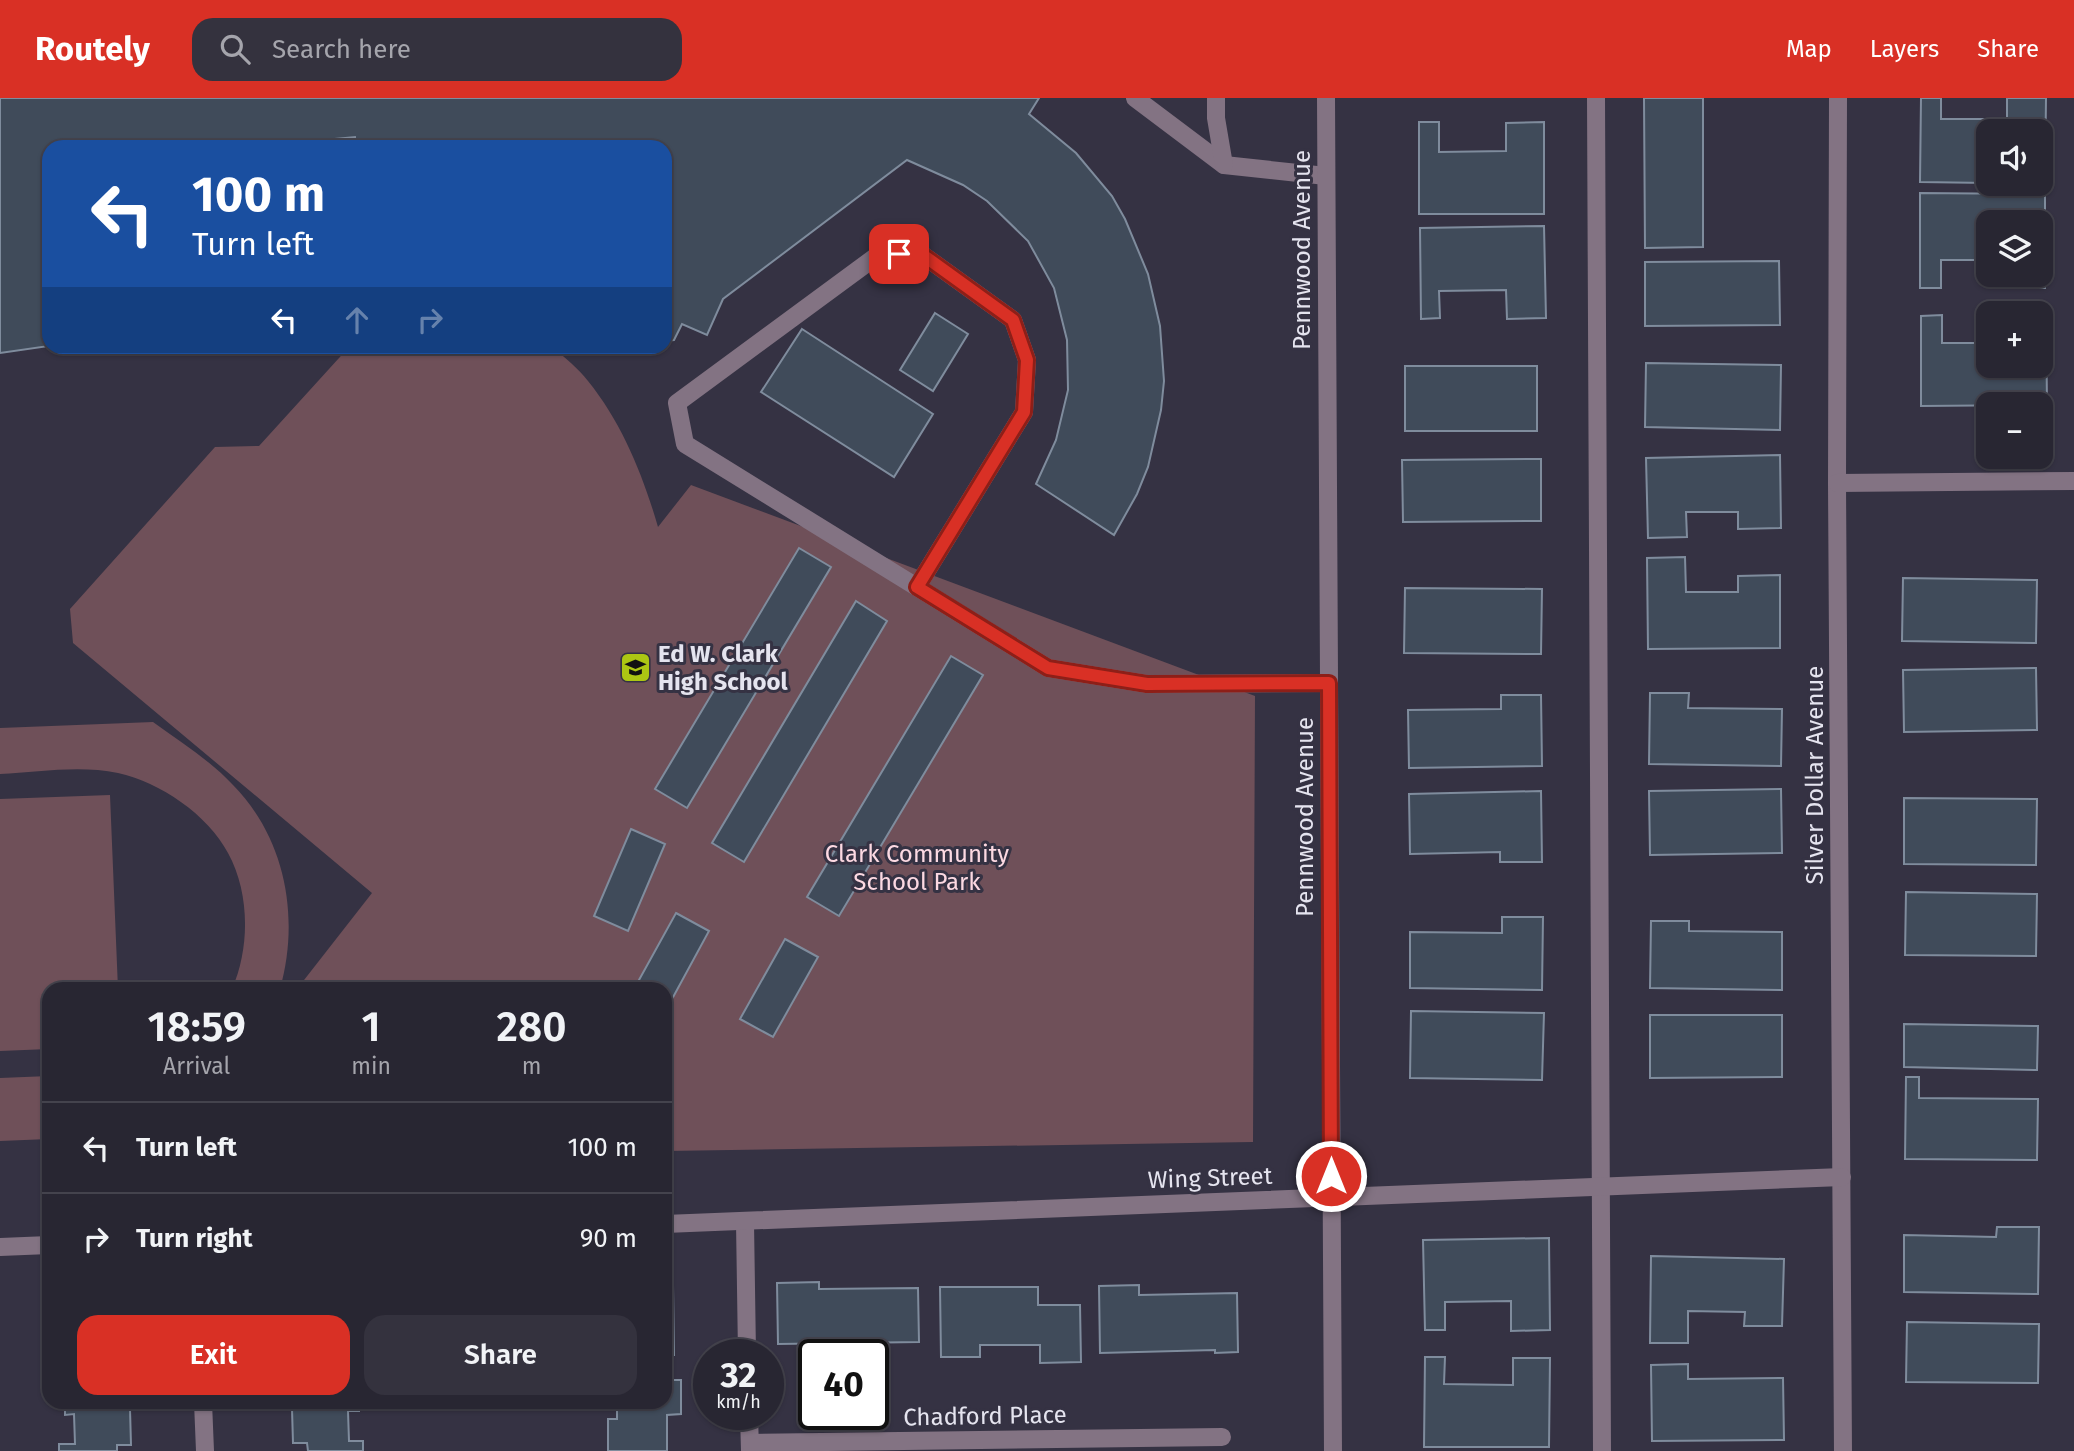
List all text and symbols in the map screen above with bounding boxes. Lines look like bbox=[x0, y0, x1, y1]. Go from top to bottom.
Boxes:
search box bbox=[192, 18, 682, 81]
text: Routely bbox=[35, 29, 150, 69]
icon: search bbox=[216, 30, 254, 68]
text: Search here bbox=[272, 34, 411, 65]
text: Map bbox=[1786, 35, 1832, 63]
text: Layers bbox=[1870, 35, 1939, 63]
text: Share bbox=[1977, 35, 2039, 63]
map controls bbox=[1976, 119, 2053, 469]
button: sound bbox=[1976, 119, 2053, 196]
street label: Pennwood Avenue bbox=[1288, 150, 1316, 350]
text: 100 m bbox=[192, 165, 325, 224]
icon: left bbox=[77, 168, 168, 259]
button: layers bbox=[1976, 210, 2053, 287]
pin bbox=[869, 224, 929, 284]
text: Turn left bbox=[192, 225, 314, 263]
icon: arrive bbox=[880, 235, 918, 273]
icon: left bbox=[265, 301, 303, 339]
icon: ahead bbox=[338, 301, 376, 339]
icon: right bbox=[411, 301, 449, 339]
button: + bbox=[1976, 301, 2053, 378]
button: − bbox=[1976, 392, 2053, 469]
place label: Ed W. Clark High School bbox=[658, 640, 789, 696]
school or university icon: Ed W. Clark High School bbox=[618, 651, 652, 685]
street label: Silver Dollar Avenue bbox=[1801, 666, 1829, 884]
street label: Pennwood Avenue bbox=[1291, 717, 1319, 917]
park label: Clark Community School Park bbox=[825, 840, 1009, 896]
text: 18:59 bbox=[148, 1002, 246, 1052]
text: 1 bbox=[362, 1002, 381, 1052]
text: 280 bbox=[497, 1002, 566, 1052]
text: Arrival bbox=[163, 1052, 230, 1080]
text: min bbox=[351, 1052, 391, 1080]
text: m bbox=[522, 1052, 541, 1080]
icon: left bbox=[77, 1129, 115, 1167]
text: Turn left bbox=[136, 1132, 237, 1163]
text: 100 m bbox=[568, 1132, 637, 1163]
position arrow bbox=[1294, 1139, 1368, 1213]
street label: Wing Street bbox=[1147, 1162, 1273, 1194]
icon: right bbox=[77, 1220, 115, 1258]
text: Turn right bbox=[136, 1223, 253, 1254]
text: 90 m bbox=[580, 1223, 637, 1254]
button: Exit bbox=[77, 1315, 350, 1395]
button: Share bbox=[364, 1315, 637, 1395]
speed limit sign: 40 bbox=[798, 1339, 889, 1430]
text: 32 bbox=[721, 1354, 756, 1396]
text: km/h bbox=[716, 1391, 761, 1413]
street label: Chadford Place bbox=[903, 1401, 1067, 1431]

